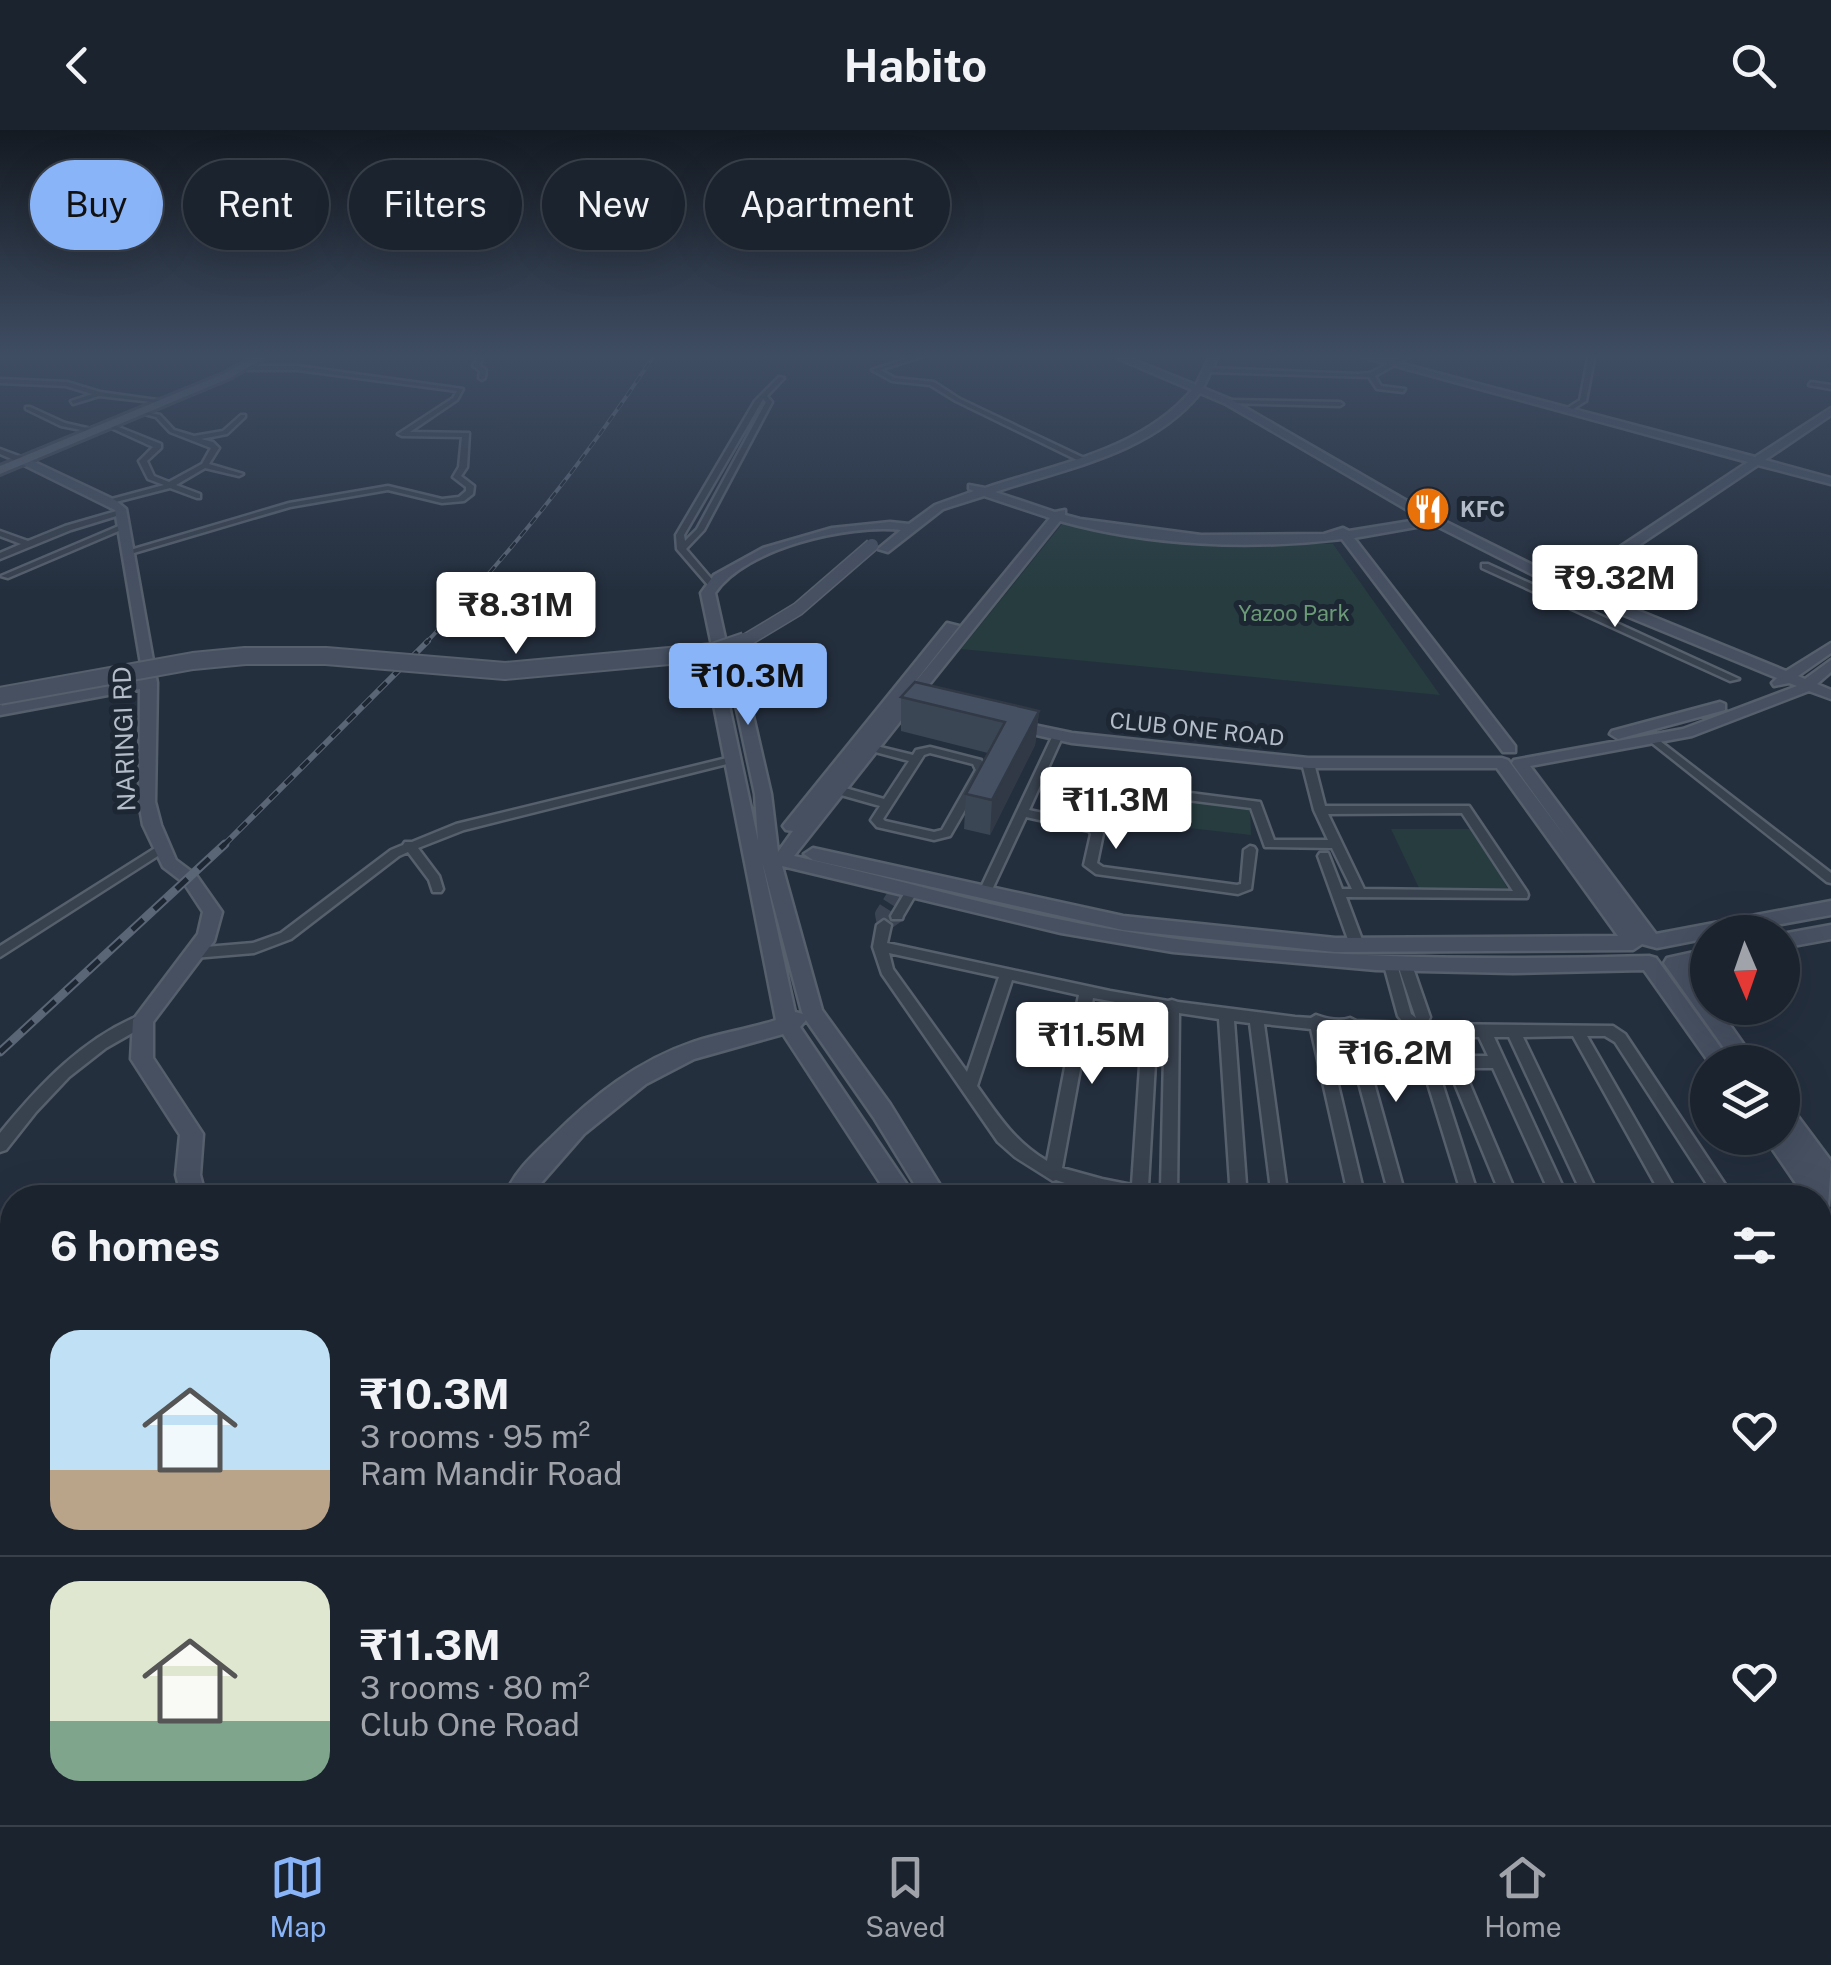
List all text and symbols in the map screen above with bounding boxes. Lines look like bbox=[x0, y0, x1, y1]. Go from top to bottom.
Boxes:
icon: back bbox=[50, 38, 105, 93]
icon: search bbox=[1726, 38, 1781, 93]
text: Habito bbox=[844, 39, 987, 92]
chip: Buy bbox=[30, 160, 163, 250]
chip: Rent bbox=[183, 160, 329, 250]
chip: Filters bbox=[349, 160, 522, 250]
chip: New bbox=[542, 160, 685, 250]
chip: Apartment bbox=[705, 160, 950, 250]
restaurant icon: KFC bbox=[1405, 486, 1451, 532]
place label: KFC bbox=[1460, 496, 1505, 522]
pin: ₹9.32M bbox=[1534, 545, 1696, 630]
text: ₹9.32M bbox=[1554, 559, 1676, 596]
pin: ₹8.31M bbox=[435, 572, 597, 657]
text: ₹8.31M bbox=[458, 586, 574, 623]
park label: Yazoo Park bbox=[1238, 600, 1350, 626]
pin: ₹10.3M bbox=[667, 643, 829, 728]
text: ₹10.3M bbox=[691, 657, 805, 694]
street label: NARINGI RD bbox=[106, 666, 142, 812]
street label: CLUB ONE ROAD bbox=[1108, 707, 1286, 751]
pin: ₹11.3M bbox=[1035, 767, 1197, 852]
text: ₹11.3M bbox=[1062, 781, 1170, 818]
north arrow bbox=[1690, 915, 1800, 1025]
map controls bbox=[1690, 915, 1800, 1155]
pin: ₹11.5M bbox=[1011, 1002, 1173, 1087]
text: ₹11.5M bbox=[1038, 1016, 1146, 1053]
pin: ₹16.2M bbox=[1315, 1020, 1477, 1105]
text: ₹16.2M bbox=[1339, 1034, 1453, 1071]
button: layers bbox=[1690, 1045, 1800, 1155]
icon: filters bbox=[1727, 1218, 1782, 1273]
text: 6 homes bbox=[50, 1221, 220, 1270]
text: ₹10.3M bbox=[360, 1369, 510, 1418]
icon: home bbox=[130, 1370, 250, 1490]
icon: heart bbox=[1727, 1403, 1782, 1458]
text: 3 rooms · 95 m² bbox=[360, 1418, 590, 1455]
text: Ram Mandir Road bbox=[360, 1455, 622, 1492]
text: ₹11.3M bbox=[360, 1620, 501, 1669]
icon: home bbox=[130, 1621, 250, 1741]
icon: heart bbox=[1727, 1654, 1782, 1709]
text: 3 rooms · 80 m² bbox=[360, 1669, 590, 1706]
text: Club One Road bbox=[360, 1706, 580, 1743]
tab: Map bbox=[269, 1850, 326, 1943]
tab: Saved bbox=[865, 1850, 945, 1943]
tab: Home bbox=[1484, 1850, 1562, 1943]

